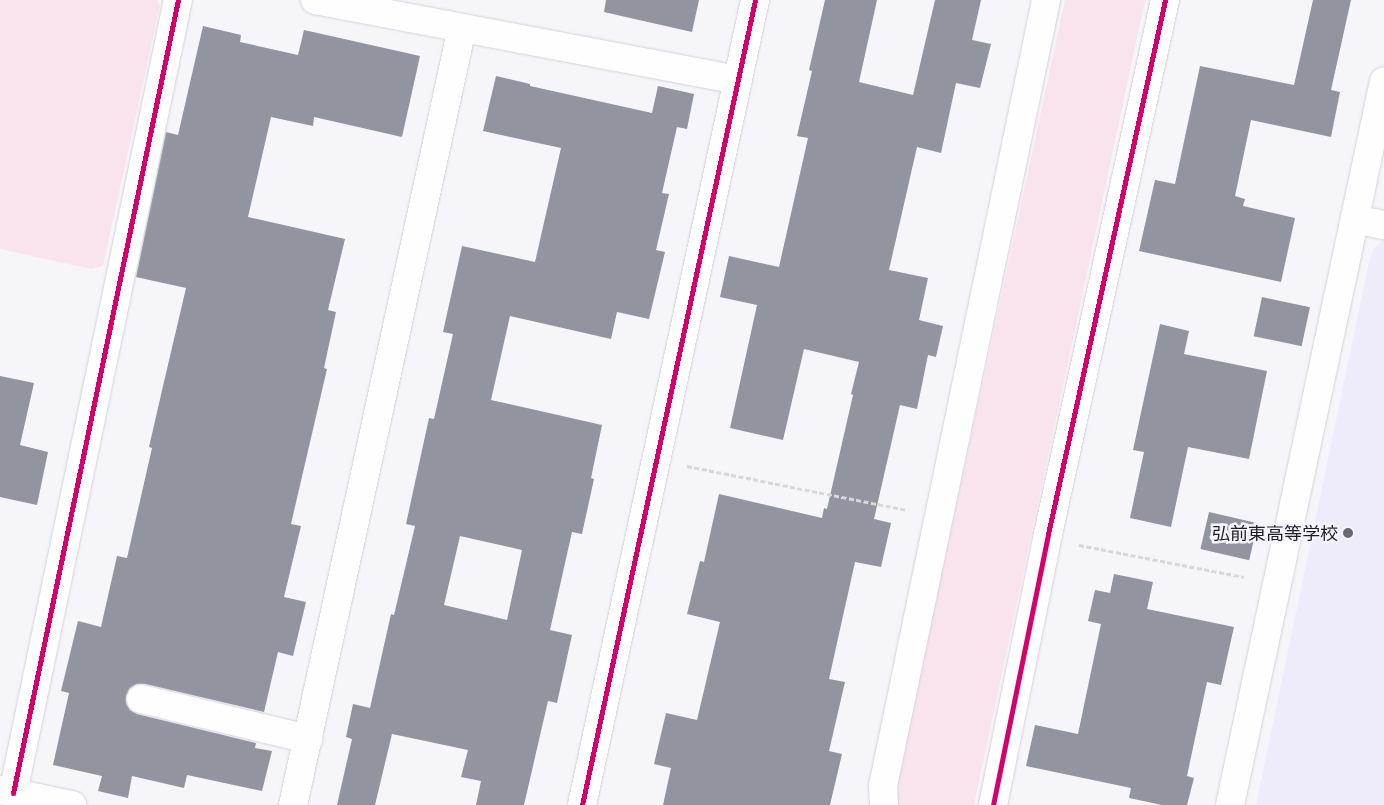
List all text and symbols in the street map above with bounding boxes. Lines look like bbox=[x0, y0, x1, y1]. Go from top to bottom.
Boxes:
place label: 弘前東高等学校 bbox=[1212, 522, 1338, 544]
marker: 弘前東高等学校 bbox=[1342, 527, 1354, 539]

